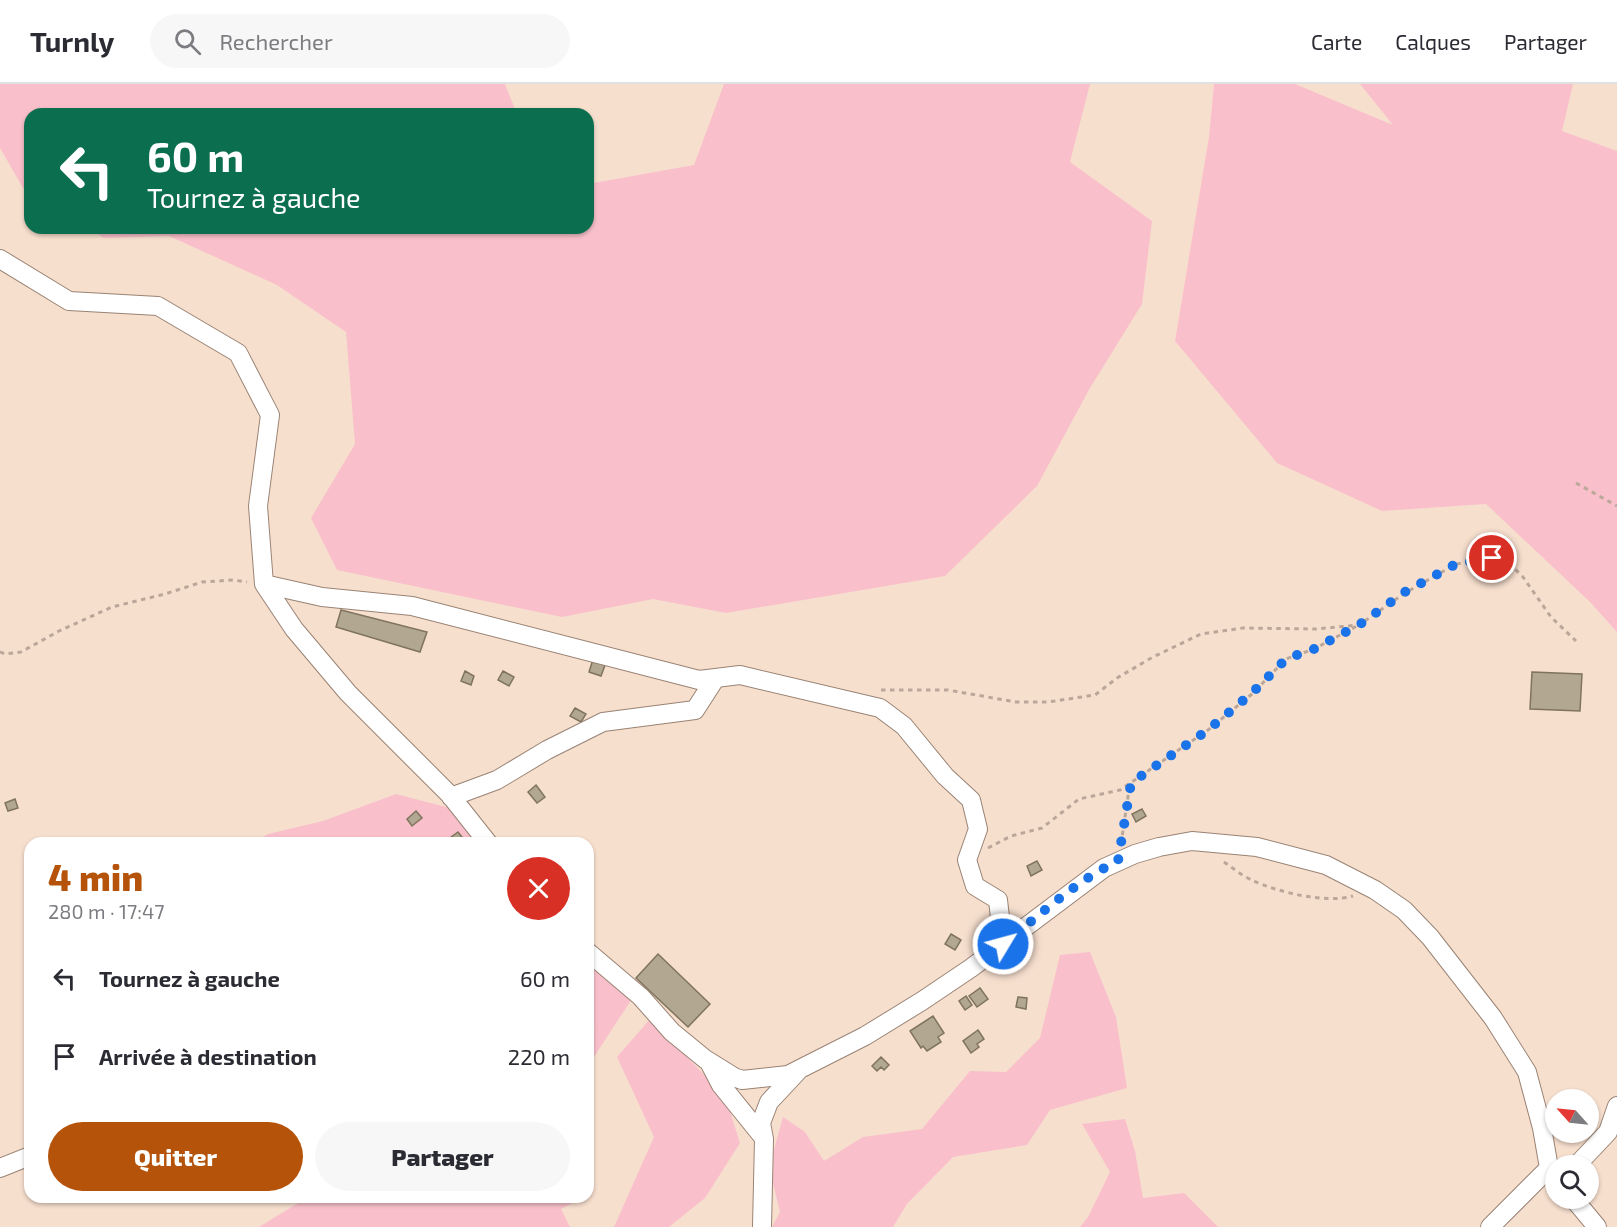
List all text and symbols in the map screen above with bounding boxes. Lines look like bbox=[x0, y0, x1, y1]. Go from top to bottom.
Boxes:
search box bbox=[150, 14, 570, 68]
text: Turnly bbox=[30, 24, 114, 58]
icon: search bbox=[171, 25, 204, 58]
text: Rechercher bbox=[219, 28, 333, 54]
text: Carte bbox=[1311, 29, 1362, 54]
text: Calques bbox=[1395, 29, 1471, 54]
text: Partager bbox=[1504, 29, 1587, 54]
text: 60 m bbox=[147, 130, 244, 180]
icon: left bbox=[48, 132, 126, 210]
text: Tournez à gauche bbox=[147, 181, 361, 213]
pin bbox=[1466, 532, 1517, 583]
icon: arrive bbox=[1475, 541, 1508, 574]
text: 4 min bbox=[48, 855, 143, 898]
button: close bbox=[507, 857, 570, 920]
text: 280 m · 17:47 bbox=[48, 899, 165, 923]
position arrow bbox=[971, 912, 1035, 976]
icon: left bbox=[48, 962, 81, 995]
text: Tournez à gauche bbox=[99, 965, 280, 991]
text: 60 m bbox=[520, 965, 570, 991]
icon: arrive bbox=[48, 1040, 81, 1073]
text: Arrivée à destination bbox=[99, 1043, 317, 1069]
text: 220 m bbox=[508, 1043, 570, 1069]
north arrow bbox=[1545, 1089, 1599, 1143]
map controls bbox=[1545, 1089, 1599, 1209]
button: Quitter bbox=[48, 1122, 303, 1191]
button: Partager bbox=[315, 1122, 570, 1191]
button: search bbox=[1545, 1155, 1599, 1209]

